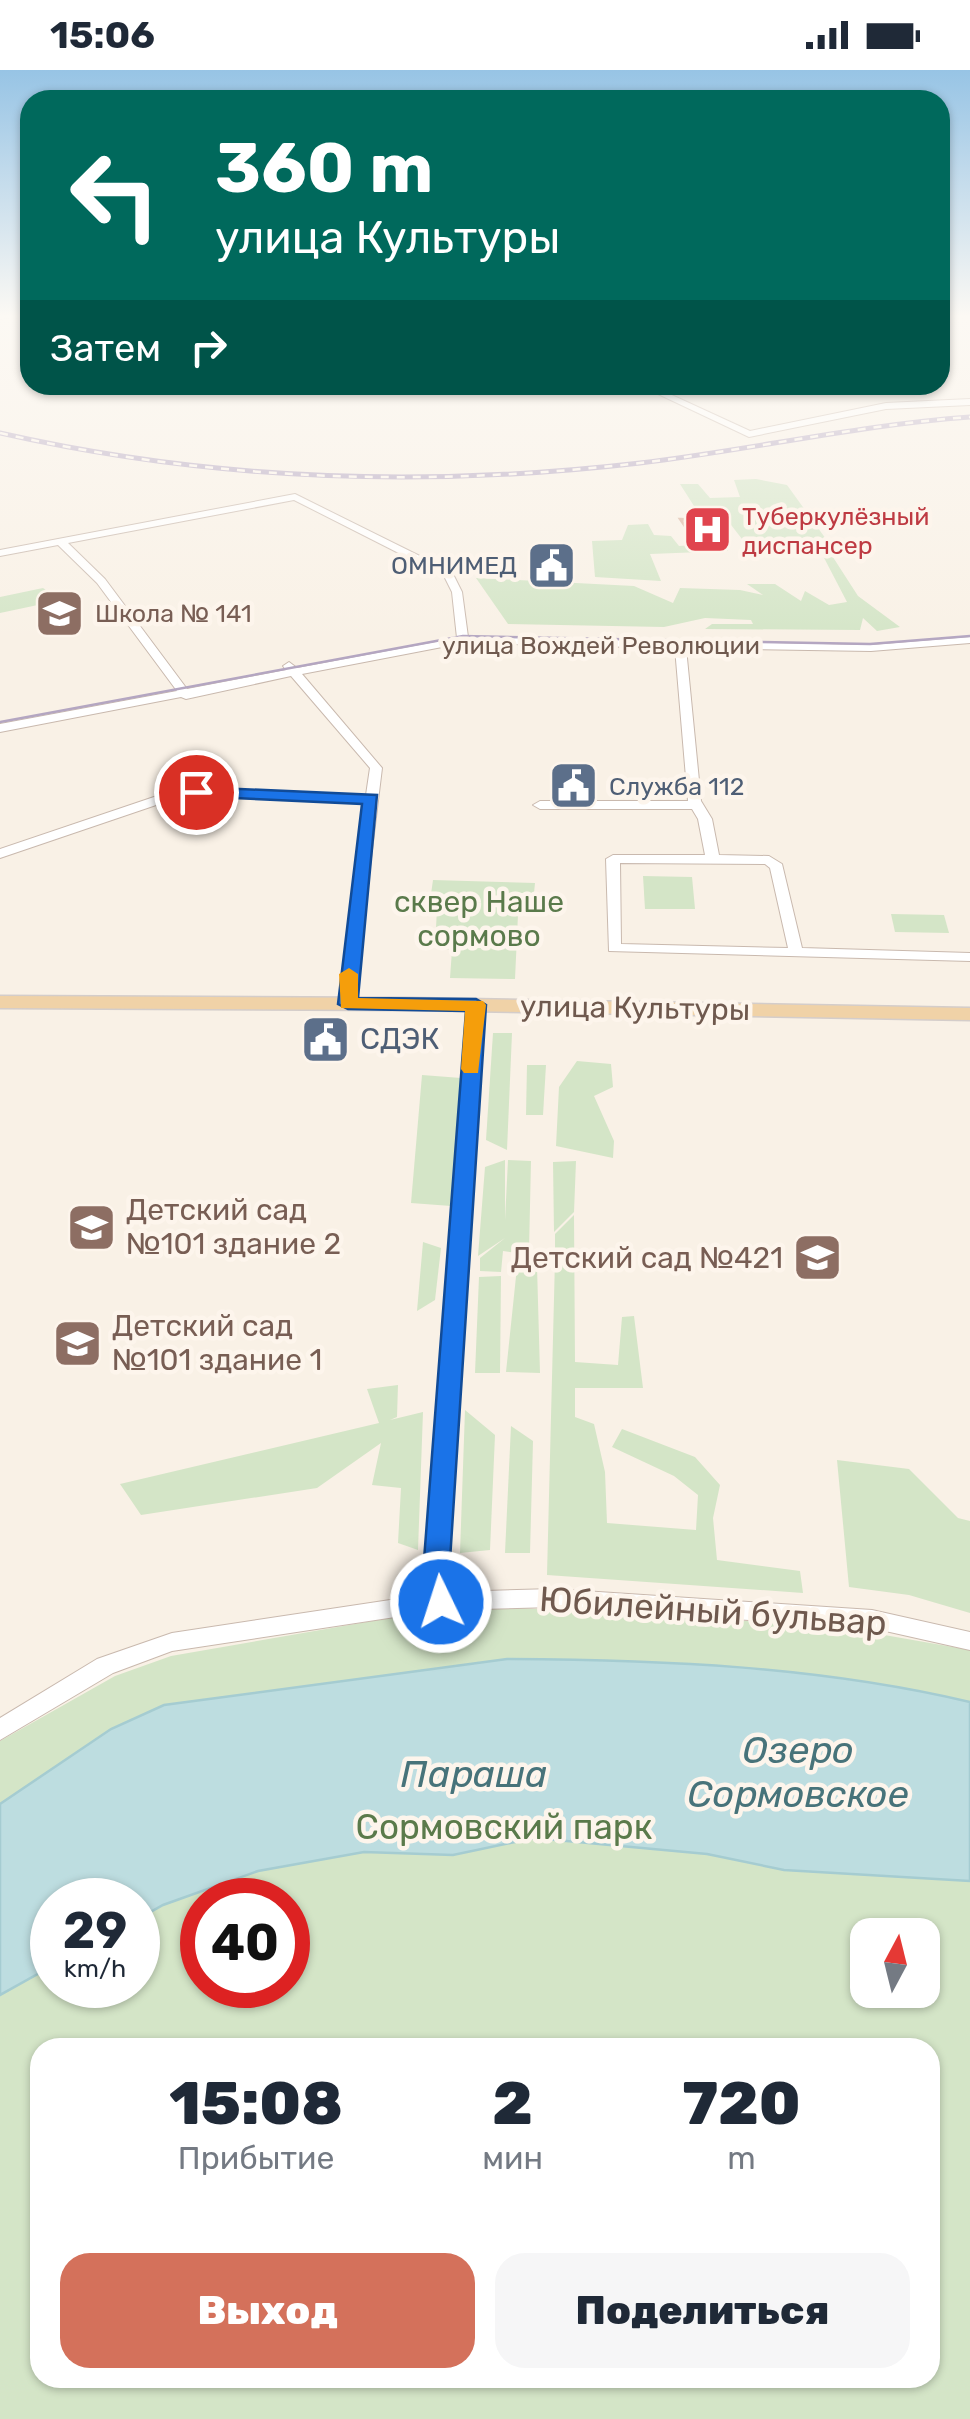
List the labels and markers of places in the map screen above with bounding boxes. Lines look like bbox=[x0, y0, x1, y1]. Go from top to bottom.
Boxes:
place label: Туберкулёзный диспансер bbox=[742, 502, 929, 560]
hospital icon: Туберкулёзный диспансер bbox=[681, 504, 733, 556]
public building icon: ОМНИМЕД bbox=[526, 539, 578, 591]
place label: ОМНИМЕД bbox=[391, 551, 517, 580]
school or university icon: Школа № 141 bbox=[34, 587, 86, 639]
place label: Школа № 141 bbox=[95, 599, 252, 628]
pin bbox=[154, 750, 239, 835]
public building icon: Служба 112 bbox=[548, 760, 600, 812]
place label: Служба 112 bbox=[609, 772, 744, 801]
public building icon: СДЭК bbox=[299, 1013, 351, 1065]
place label: СДЭК bbox=[360, 1021, 440, 1057]
place label: Детский сад №101 здание 2 bbox=[126, 1192, 341, 1262]
school or university icon: Детский сад №101 здание 2 bbox=[65, 1201, 117, 1253]
school or university icon: Детский сад №421 bbox=[792, 1232, 844, 1284]
place label: Детский сад №421 bbox=[511, 1240, 783, 1276]
place label: Детский сад №101 здание 1 bbox=[112, 1308, 322, 1378]
school or university icon: Детский сад №101 здание 1 bbox=[51, 1317, 103, 1369]

